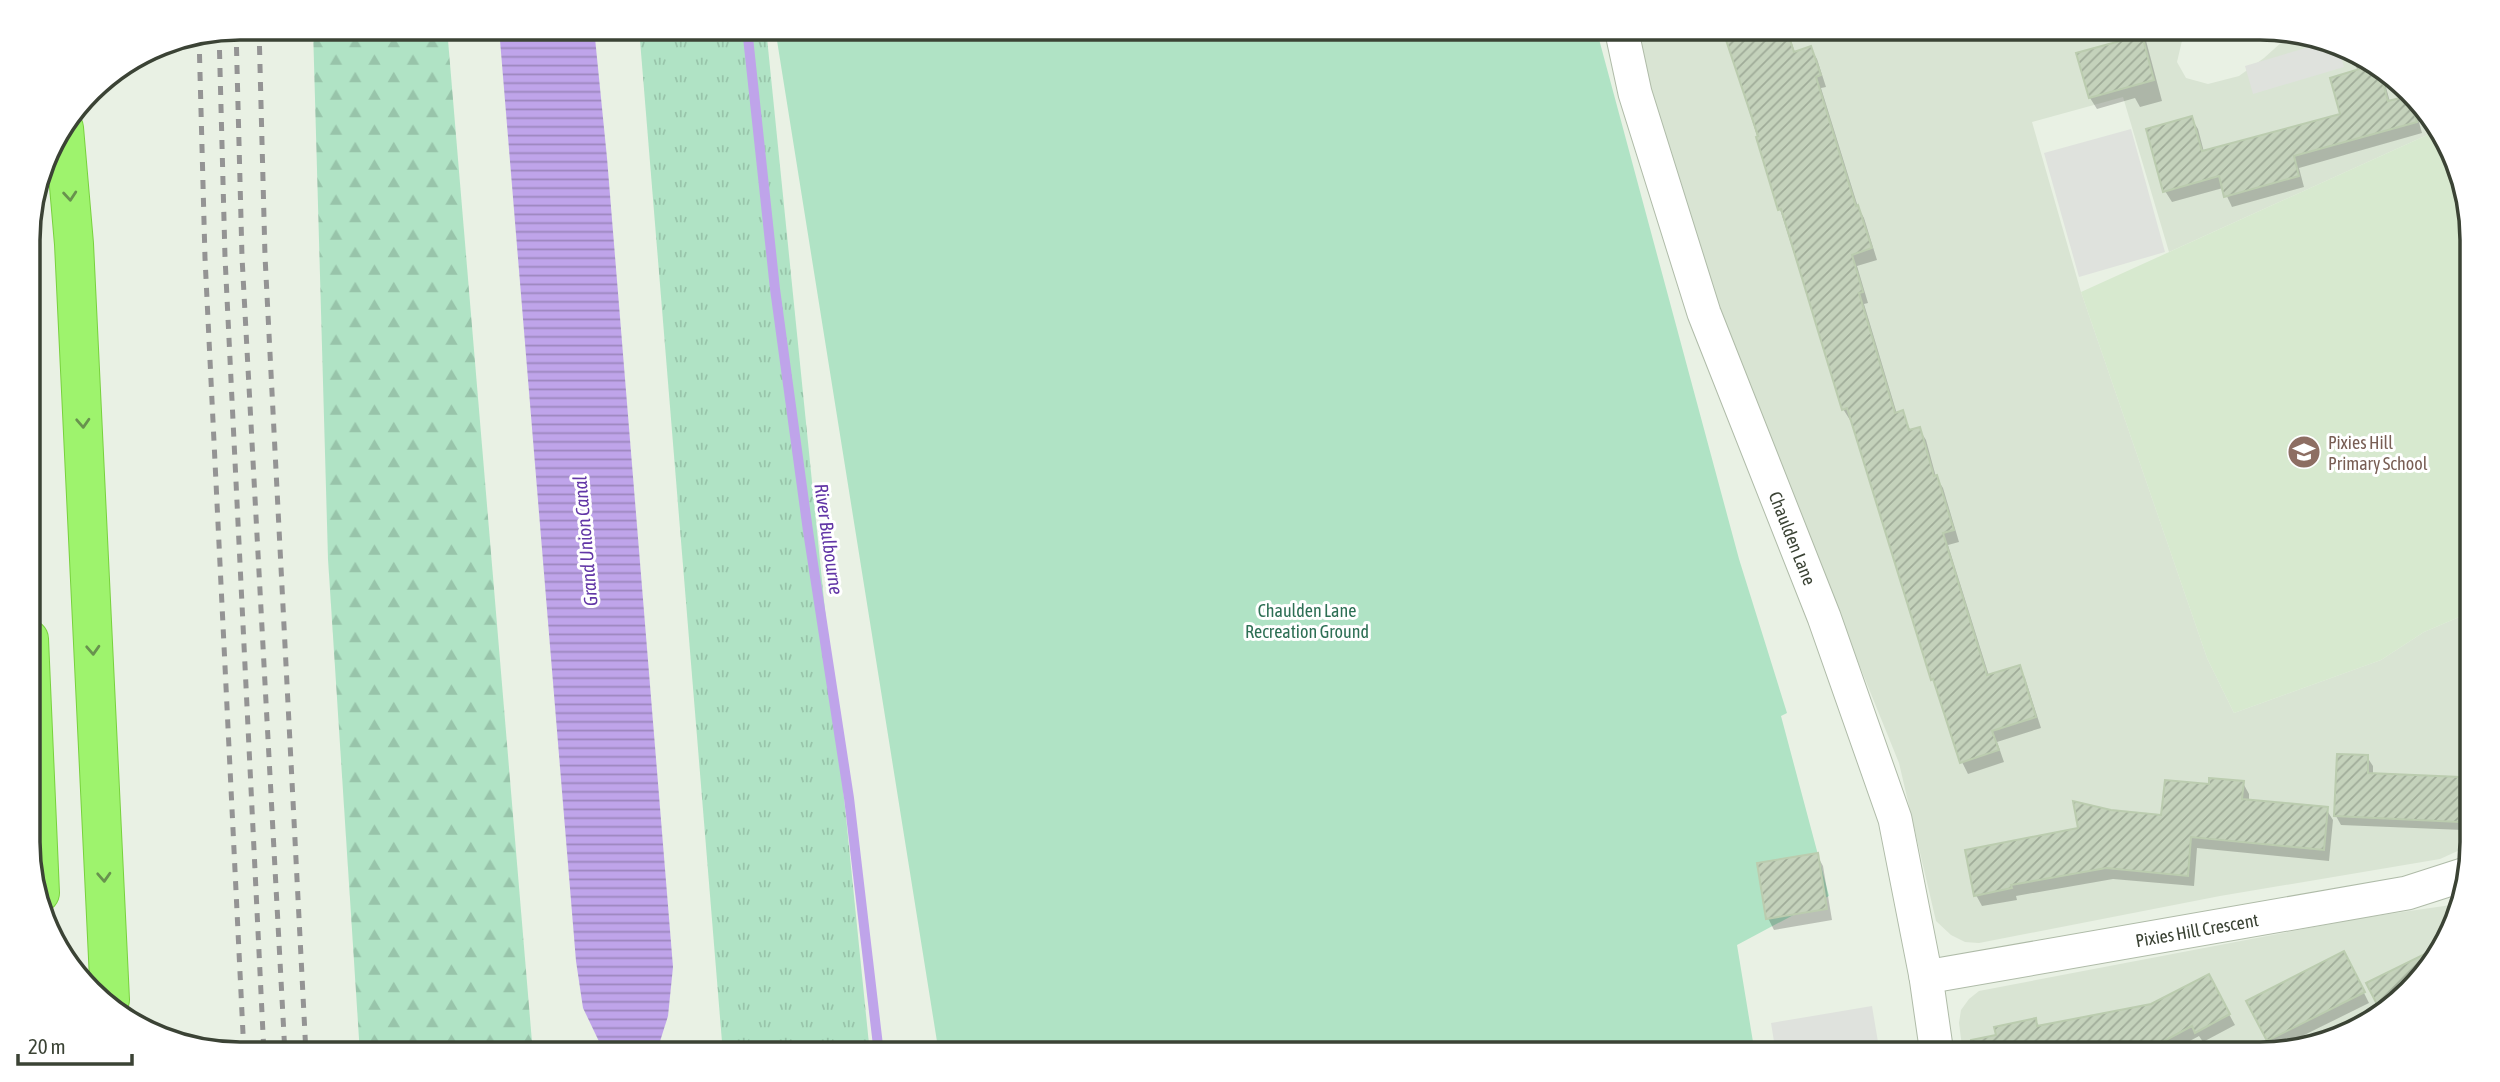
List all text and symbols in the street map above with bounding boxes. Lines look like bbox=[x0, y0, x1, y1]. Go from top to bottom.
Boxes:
one-way arrow bbox=[62, 190, 77, 201]
one-way arrow bbox=[75, 418, 90, 429]
place label: Pixies Hill Primary School bbox=[2328, 432, 2428, 474]
school or university icon: Pixies Hill Primary School bbox=[2285, 433, 2323, 471]
water label: Grand Union Canal bbox=[568, 475, 602, 607]
water label: River Bulbourne bbox=[810, 482, 848, 596]
street label: Chaulden Lane bbox=[1765, 488, 1821, 588]
park label: Chaulden Lane Recreation Ground bbox=[1245, 600, 1369, 642]
one-way arrow bbox=[85, 645, 100, 656]
one-way arrow bbox=[97, 872, 112, 883]
street label: Pixies Hill Crescent bbox=[2134, 909, 2260, 951]
scale bar bbox=[18, 1023, 131, 1066]
text: 20 m bbox=[28, 1034, 66, 1058]

